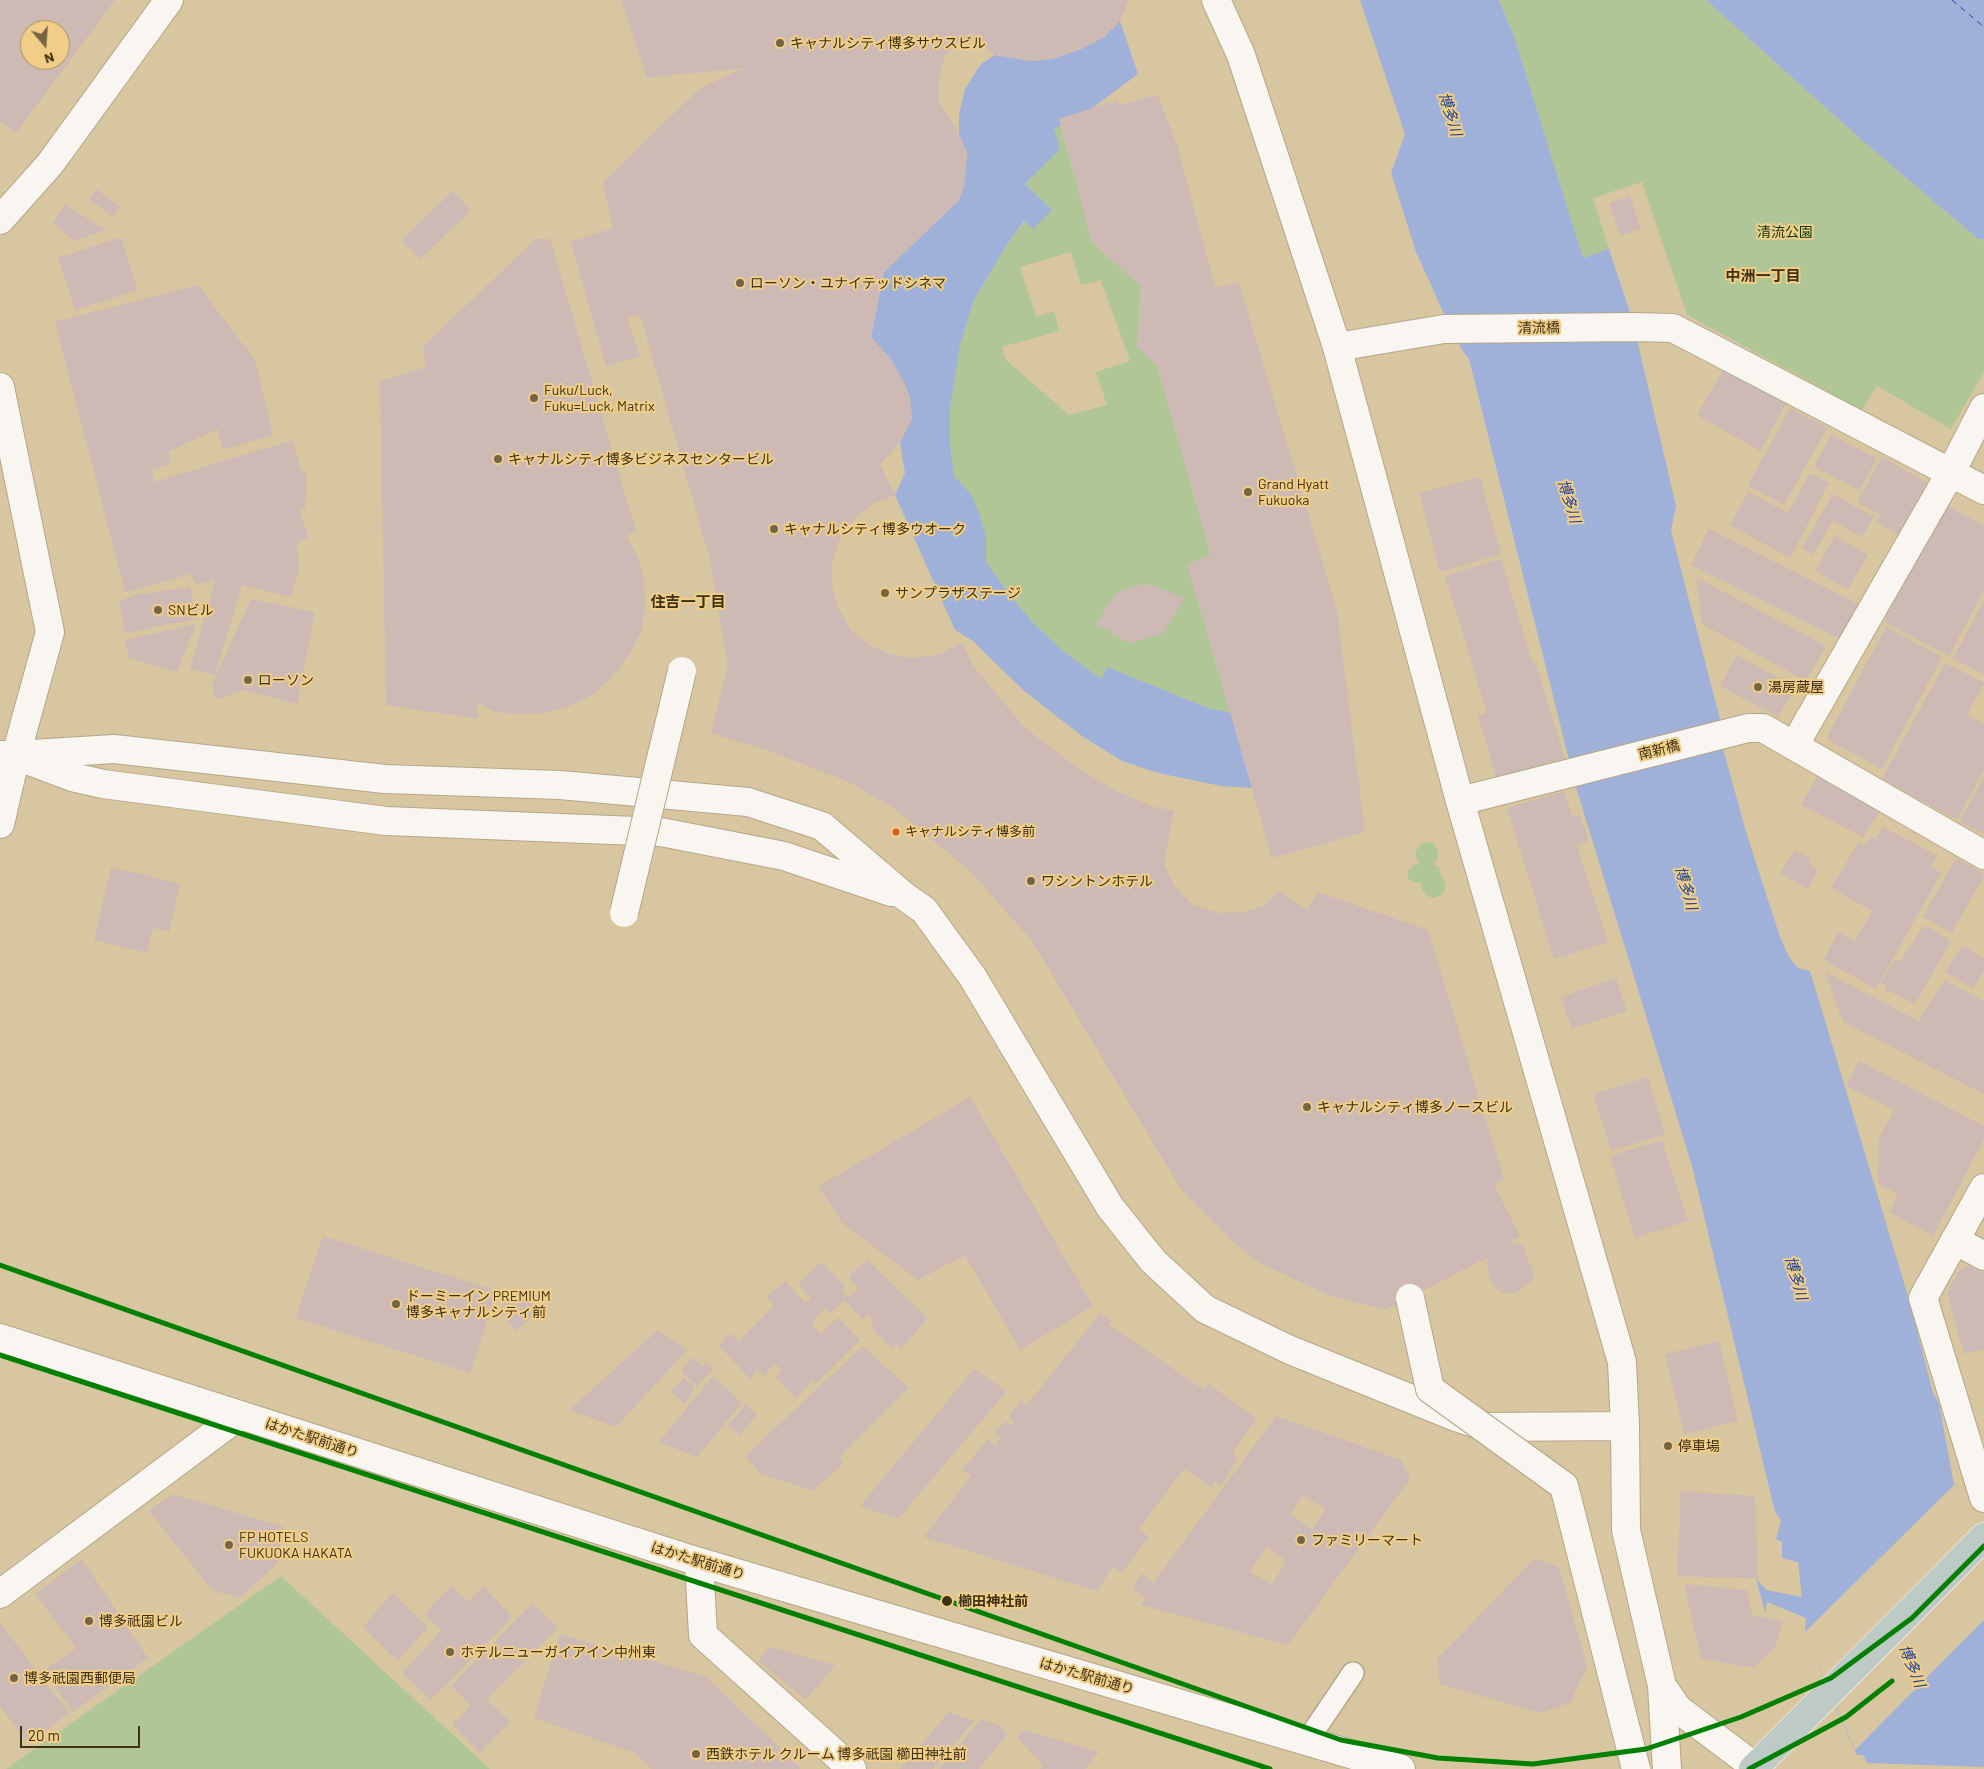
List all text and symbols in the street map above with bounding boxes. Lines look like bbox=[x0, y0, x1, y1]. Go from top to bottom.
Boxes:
north arrow bbox=[20, 20, 70, 70]
place label: キャナルシティ博多サウスビル bbox=[790, 35, 986, 51]
marker: キャナルシティ博多サウスビル bbox=[774, 37, 786, 49]
text: N bbox=[42, 49, 57, 68]
water label: 博多川 bbox=[1435, 90, 1465, 138]
park label: 清流公園 bbox=[1757, 224, 1813, 240]
district label: 中洲一丁目 bbox=[1726, 267, 1800, 285]
place label: ローソン・ユナイテッドシネマ bbox=[750, 275, 946, 291]
marker: ローソン・ユナイテッドシネマ bbox=[734, 277, 746, 289]
street label: 清流橋 bbox=[1518, 319, 1560, 337]
place label: Fuku/Luck, Fuku=Luck, Matrix bbox=[544, 382, 655, 414]
marker: Fuku/Luck, Fuku=Luck, Matrix bbox=[528, 392, 540, 404]
place label: キャナルシティ博多ビジネスセンタービル bbox=[508, 451, 774, 467]
marker: キャナルシティ博多ビジネスセンタービル bbox=[492, 453, 504, 465]
place label: Grand Hyatt Fukuoka bbox=[1258, 476, 1329, 508]
water label: 博多川 bbox=[1554, 477, 1584, 525]
marker: Grand Hyatt Fukuoka bbox=[1242, 486, 1254, 498]
place label: キャナルシティ博多ウオーク bbox=[784, 521, 966, 537]
marker: キャナルシティ博多ウオーク bbox=[768, 523, 780, 535]
place label: サンプラザステージ bbox=[895, 585, 1021, 601]
marker: サンプラザステージ bbox=[879, 587, 891, 599]
district label: 住吉一丁目 bbox=[651, 593, 725, 611]
place label: SNビル bbox=[168, 602, 214, 618]
marker: SNビル bbox=[152, 604, 164, 616]
place label: ローソン bbox=[258, 672, 314, 688]
marker: ローソン bbox=[242, 674, 254, 686]
place label: 湯房蔵屋 bbox=[1768, 679, 1824, 695]
marker: 湯房蔵屋 bbox=[1752, 681, 1764, 693]
street label: 南新橋 bbox=[1637, 737, 1681, 763]
place label: キャナルシティ博多前 bbox=[905, 824, 1035, 840]
marker: キャナルシティ博多前 bbox=[891, 827, 901, 837]
water label: 博多川 bbox=[1671, 864, 1701, 912]
place label: ワシントンホテル bbox=[1041, 873, 1153, 889]
marker: ワシントンホテル bbox=[1025, 875, 1037, 887]
place label: キャナルシティ博多ノースビル bbox=[1317, 1099, 1513, 1115]
marker: キャナルシティ博多ノースビル bbox=[1301, 1101, 1313, 1113]
water label: 博多川 bbox=[1781, 1254, 1811, 1302]
place label: ドーミーイン PREMIUM 博多キャナルシティ前 bbox=[406, 1288, 551, 1320]
marker: ドーミーイン PREMIUM 博多キャナルシティ前 bbox=[390, 1298, 402, 1310]
street label: はかた駅前通り bbox=[263, 1415, 361, 1461]
place label: 停車場 bbox=[1678, 1438, 1720, 1454]
marker: 停車場 bbox=[1662, 1440, 1674, 1452]
place label: FP HOTELS FUKUOKA HAKATA bbox=[239, 1529, 352, 1561]
place label: ファミリーマート bbox=[1311, 1532, 1423, 1548]
marker: ファミリーマート bbox=[1295, 1534, 1307, 1546]
marker: FP HOTELS FUKUOKA HAKATA bbox=[223, 1539, 235, 1551]
street label: はかた駅前通り bbox=[649, 1539, 747, 1583]
place label: 櫛田神社前 bbox=[958, 1593, 1028, 1609]
marker: 櫛田神社前 bbox=[940, 1594, 954, 1608]
place label: 博多祇園ビル bbox=[99, 1613, 183, 1629]
marker: 博多祇園ビル bbox=[83, 1615, 95, 1627]
water label: 博多川 bbox=[1895, 1642, 1929, 1690]
place label: ホテルニューガイアイン中州東 bbox=[460, 1644, 656, 1660]
marker: ホテルニューガイアイン中州東 bbox=[444, 1646, 456, 1658]
street label: はかた駅前通り bbox=[1038, 1654, 1136, 1698]
place label: 博多祇園西郵便局 bbox=[24, 1670, 136, 1686]
marker: 博多祇園西郵便局 bbox=[8, 1672, 20, 1684]
scale bar bbox=[22, 1716, 142, 1748]
text: 20 m bbox=[28, 1726, 60, 1744]
place label: 西鉄ホテル クルーム 博多祇園 櫛田神社前 bbox=[706, 1746, 966, 1762]
marker: 西鉄ホテル クルーム 博多祇園 櫛田神社前 bbox=[690, 1748, 702, 1760]

